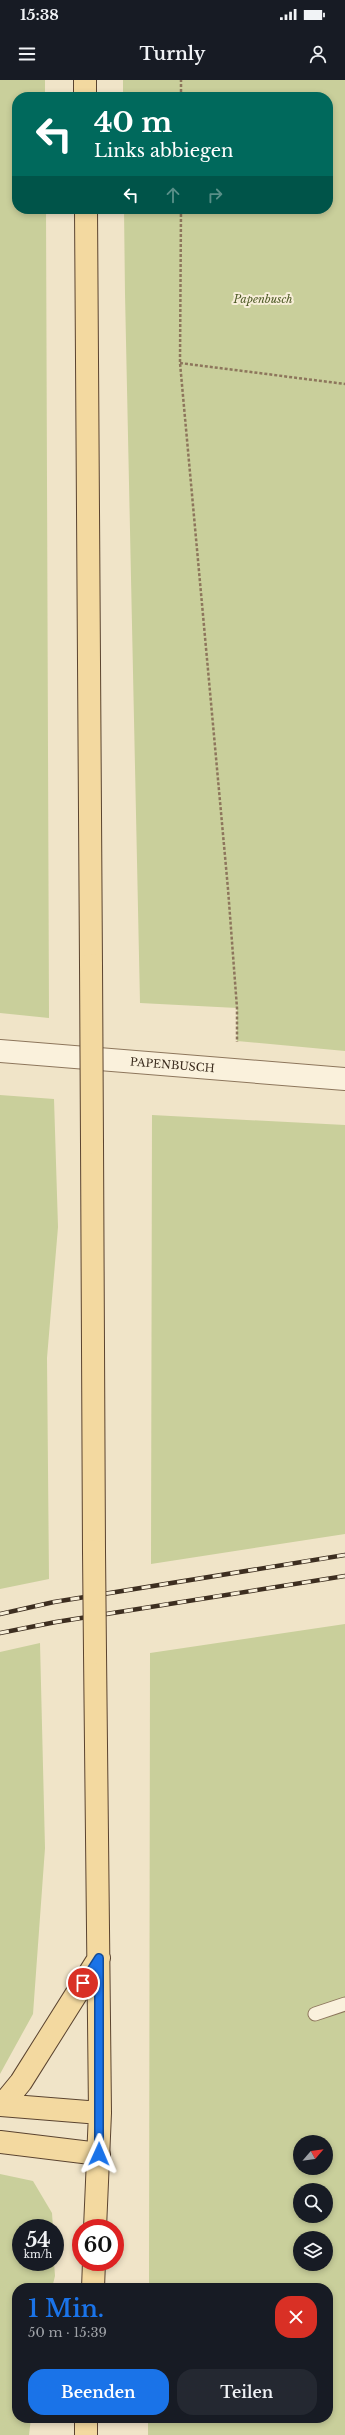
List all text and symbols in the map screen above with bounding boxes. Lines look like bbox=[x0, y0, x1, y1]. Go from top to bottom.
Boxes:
text: 15:38 bbox=[20, 5, 59, 24]
icon: menu bbox=[16, 43, 38, 65]
text: Turnly bbox=[140, 43, 205, 65]
icon: person bbox=[307, 43, 329, 65]
text: 40 m bbox=[94, 105, 172, 140]
icon: left bbox=[28, 108, 80, 160]
text: Links abbiegen bbox=[94, 140, 233, 162]
icon: left bbox=[120, 184, 142, 206]
icon: ahead bbox=[162, 184, 184, 206]
icon: right bbox=[204, 184, 226, 206]
park label: Papenbusch bbox=[232, 292, 293, 306]
street label: PAPENBUSCH bbox=[130, 1055, 215, 1075]
pin bbox=[66, 1966, 100, 2000]
icon: arrive bbox=[72, 1972, 94, 1994]
position arrow bbox=[78, 2133, 120, 2175]
north arrow bbox=[293, 2135, 333, 2175]
map controls bbox=[293, 2135, 333, 2271]
button: search bbox=[293, 2183, 333, 2223]
speed limit sign: 60 bbox=[72, 2219, 124, 2271]
text: 54 bbox=[25, 2228, 51, 2252]
button: layers bbox=[293, 2231, 333, 2271]
text: km/h bbox=[24, 2248, 52, 2261]
text: 1 Min. bbox=[28, 2294, 104, 2323]
button: close bbox=[275, 2296, 317, 2338]
text: 50 m · 15:39 bbox=[28, 2324, 107, 2341]
button: Beenden bbox=[28, 2369, 169, 2415]
button: Teilen bbox=[177, 2369, 317, 2415]

